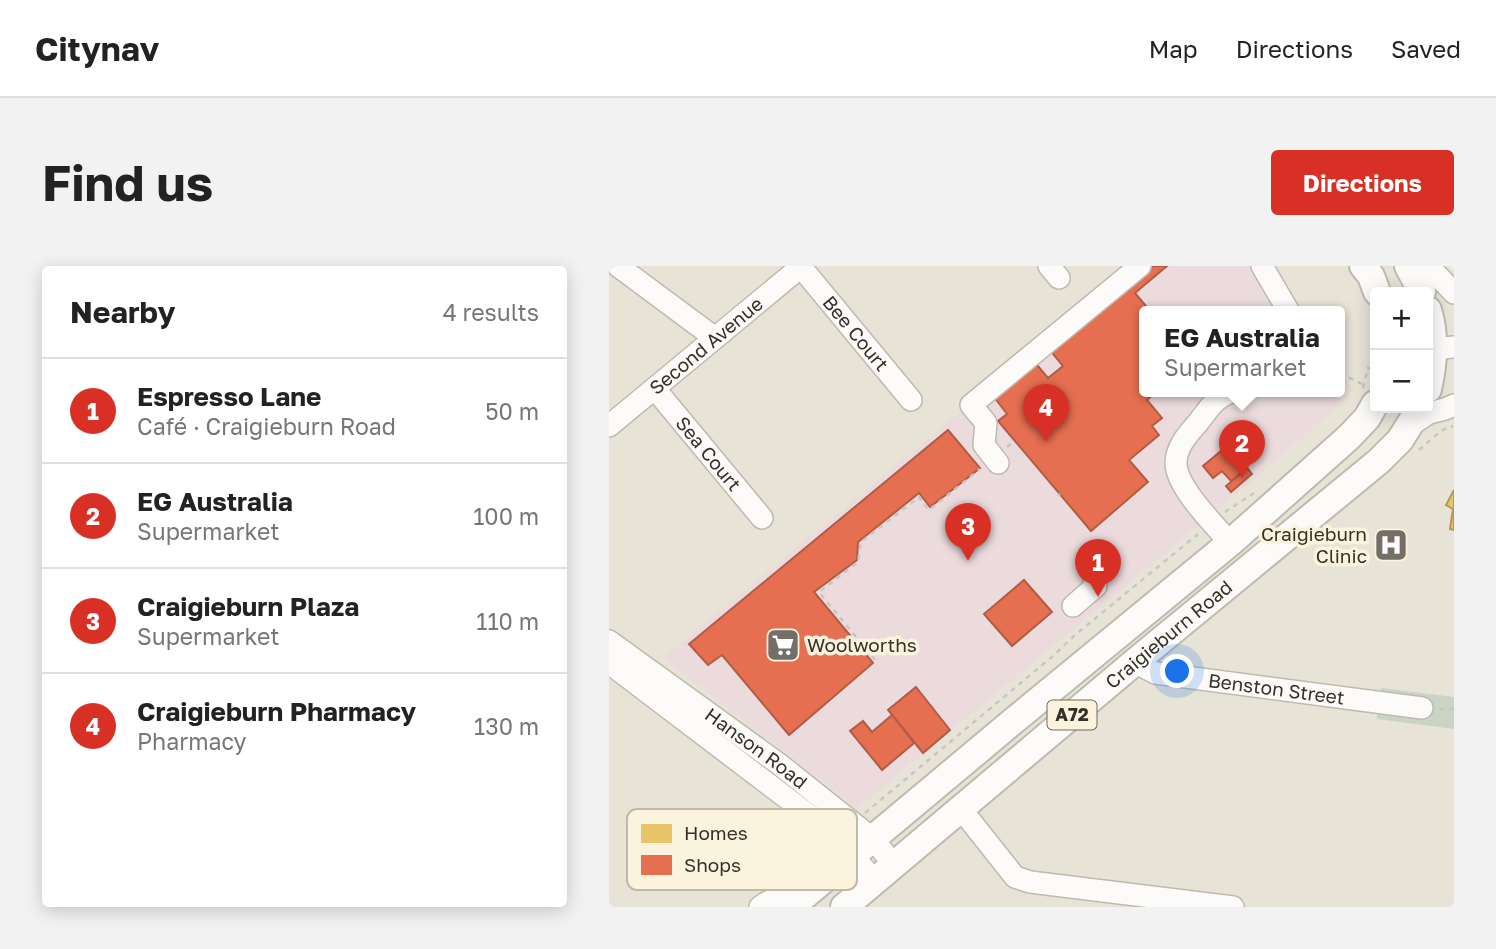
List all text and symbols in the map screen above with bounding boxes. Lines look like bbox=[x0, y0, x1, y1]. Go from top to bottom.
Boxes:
text: Citynav bbox=[35, 29, 159, 68]
text: Map bbox=[1149, 34, 1198, 63]
text: Directions bbox=[1236, 34, 1353, 63]
text: Saved bbox=[1391, 34, 1461, 63]
button: Directions bbox=[1271, 150, 1454, 215]
text: Find us bbox=[42, 153, 213, 212]
map controls bbox=[1370, 287, 1433, 413]
button: + bbox=[1370, 287, 1433, 350]
street label: Bee Court bbox=[818, 291, 894, 375]
street label: Second Avenue bbox=[644, 292, 767, 399]
text: Nearby bbox=[70, 294, 175, 330]
text: 4 results bbox=[443, 298, 539, 326]
popup bbox=[1139, 306, 1345, 397]
text: EG Australia bbox=[1164, 322, 1320, 353]
button: − bbox=[1370, 350, 1433, 413]
text: Supermarket bbox=[1164, 353, 1307, 381]
text: Espresso Lane bbox=[137, 381, 321, 412]
pin: 4 bbox=[1023, 384, 1069, 442]
text: 1 bbox=[87, 397, 99, 425]
text: 50 m bbox=[485, 397, 539, 425]
street label: Sea Court bbox=[671, 411, 747, 495]
text: Café · Craigieburn Road bbox=[137, 412, 396, 440]
pin: 2 bbox=[1219, 420, 1265, 478]
text: EG Australia bbox=[137, 486, 293, 517]
text: 2 bbox=[86, 502, 100, 530]
text: 100 m bbox=[473, 502, 539, 530]
pin: 3 bbox=[945, 503, 991, 561]
text: Supermarket bbox=[137, 517, 280, 545]
place label: Craigieburn Clinic bbox=[1261, 522, 1367, 567]
hospital icon: Craigieburn Clinic bbox=[1372, 526, 1410, 564]
pin: 1 bbox=[1075, 539, 1121, 597]
street label: Craigieburn Road bbox=[1100, 575, 1236, 693]
text: Craigieburn Plaza bbox=[137, 591, 359, 622]
text: 3 bbox=[86, 607, 100, 635]
text: 110 m bbox=[476, 607, 539, 635]
text: Supermarket bbox=[137, 622, 280, 650]
supermarket icon: Woolworths bbox=[764, 626, 802, 664]
place label: Woolworths bbox=[807, 633, 917, 656]
your location bbox=[1160, 654, 1194, 688]
street label: Benston Street bbox=[1207, 668, 1346, 709]
text: Craigieburn Pharmacy bbox=[137, 696, 416, 727]
road number: A72 bbox=[1047, 700, 1097, 729]
street label: Hanson Road bbox=[701, 702, 812, 793]
text: 4 bbox=[86, 712, 100, 740]
text: 130 m bbox=[474, 712, 539, 740]
text: Pharmacy bbox=[137, 727, 246, 755]
legend bbox=[627, 809, 857, 890]
text: Homes bbox=[684, 821, 748, 844]
text: Shops bbox=[684, 853, 741, 876]

